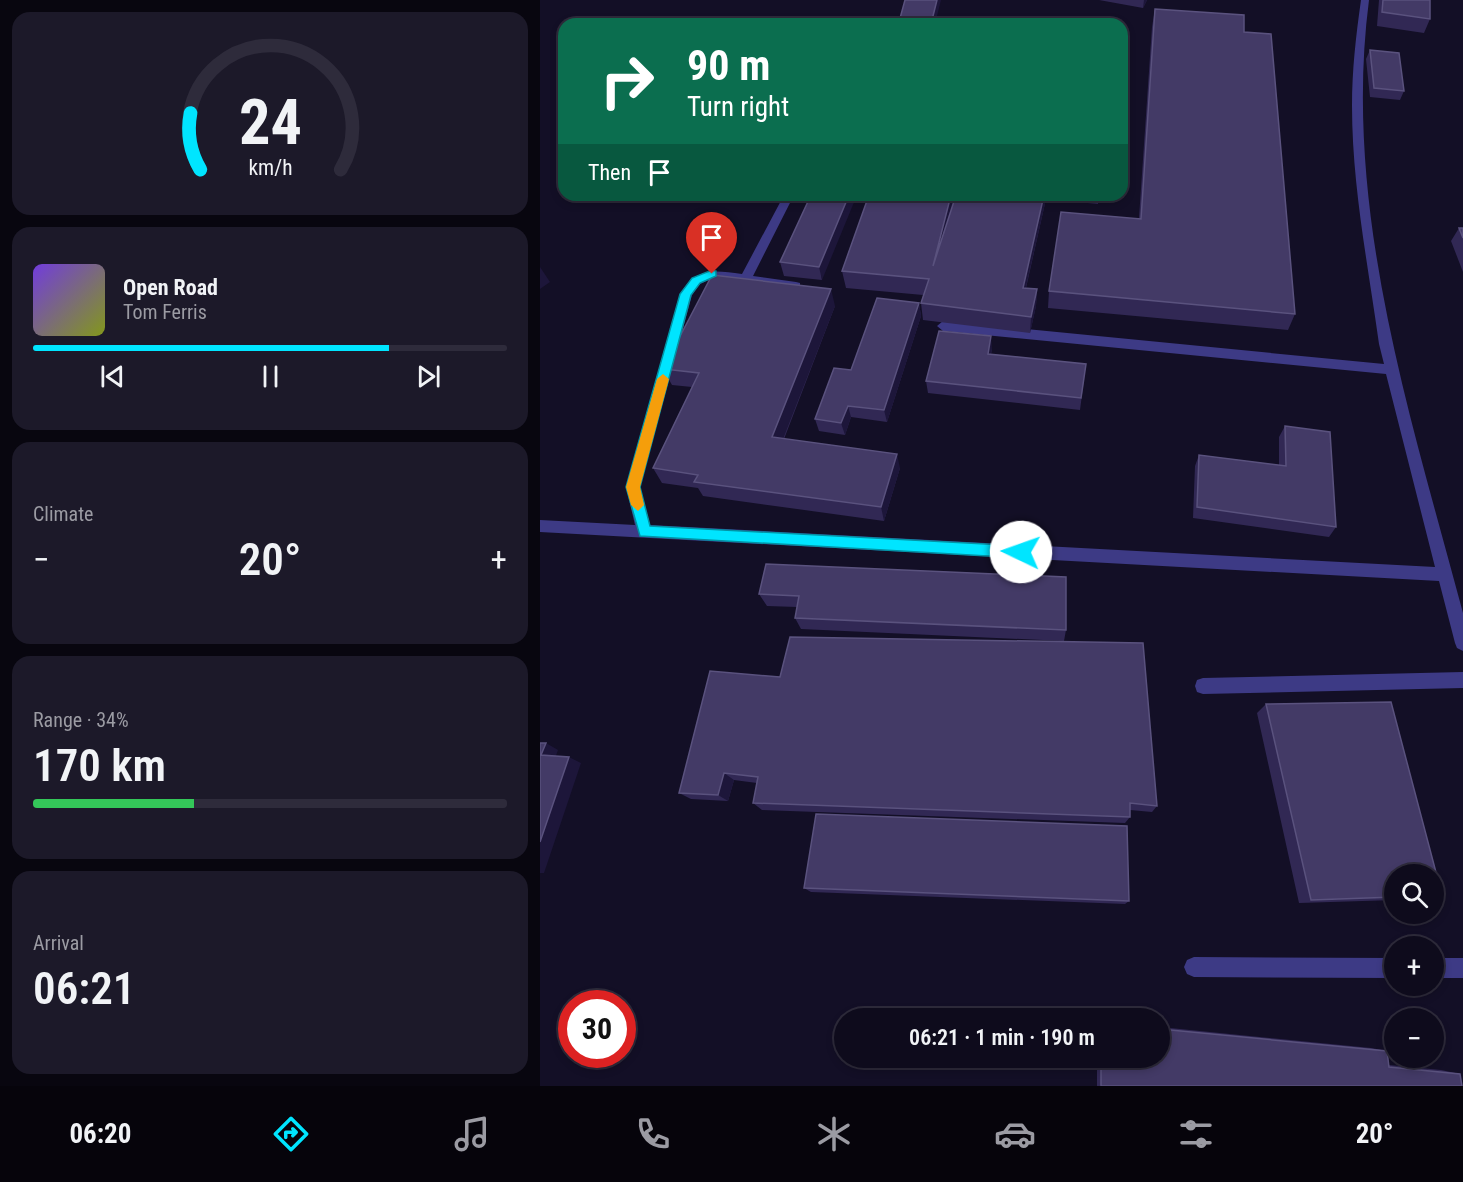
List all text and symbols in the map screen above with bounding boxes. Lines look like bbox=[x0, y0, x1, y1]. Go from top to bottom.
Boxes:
text: 90 m bbox=[687, 41, 770, 90]
icon: right bbox=[588, 42, 666, 120]
text: 24 bbox=[238, 87, 302, 160]
text: Turn right bbox=[687, 91, 789, 123]
text: km/h bbox=[248, 156, 292, 181]
icon: arrive bbox=[643, 156, 676, 189]
text: Then bbox=[588, 160, 631, 185]
pin bbox=[686, 212, 737, 274]
icon: arrive bbox=[695, 221, 728, 254]
text: Open Road bbox=[123, 275, 218, 300]
text: Tom Ferris bbox=[123, 300, 207, 324]
icon: previous bbox=[96, 360, 129, 393]
icon: pause bbox=[254, 360, 287, 393]
icon: next bbox=[412, 360, 445, 393]
text: Climate bbox=[33, 502, 93, 526]
position arrow bbox=[989, 520, 1053, 584]
text: 20° bbox=[239, 533, 301, 586]
text: − bbox=[33, 540, 50, 579]
text: + bbox=[491, 540, 507, 579]
text: Range · 34% bbox=[33, 708, 129, 732]
text: 170 km bbox=[33, 739, 166, 792]
map controls bbox=[1384, 864, 1444, 1068]
button: search bbox=[1384, 864, 1444, 924]
text: Arrival bbox=[33, 931, 84, 955]
button: + bbox=[1384, 936, 1444, 996]
text: 06:21 bbox=[33, 962, 135, 1015]
speed limit sign: 30 bbox=[558, 990, 636, 1068]
button: − bbox=[1384, 1008, 1444, 1068]
text: 06:21 · 1 min · 190 m bbox=[909, 1025, 1095, 1050]
icon: directions bbox=[270, 1113, 312, 1155]
icon: music bbox=[451, 1113, 493, 1155]
icon: phone bbox=[632, 1113, 674, 1155]
icon: climate bbox=[813, 1113, 855, 1155]
icon: car bbox=[994, 1113, 1036, 1155]
icon: filters bbox=[1175, 1113, 1217, 1155]
text: 06:20 bbox=[69, 1118, 131, 1150]
text: 20° bbox=[1356, 1118, 1393, 1150]

